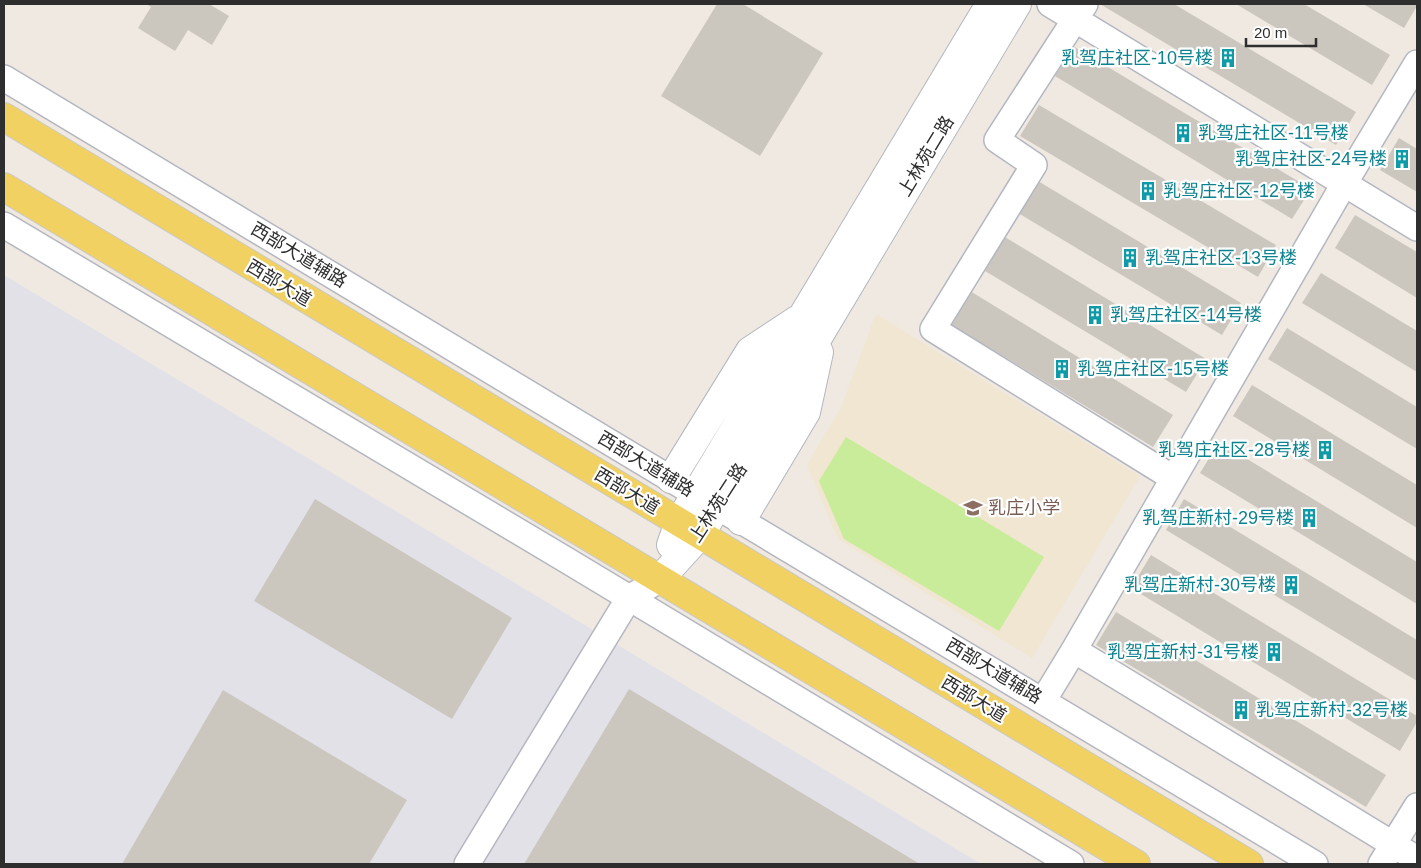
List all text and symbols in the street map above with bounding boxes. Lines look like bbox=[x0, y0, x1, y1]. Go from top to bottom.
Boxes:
scale bar bbox=[1246, 15, 1316, 47]
text: 20 m bbox=[1254, 24, 1287, 41]
building icon: 乳驾庄社区-10号楼 bbox=[1217, 47, 1239, 69]
place label: 乳驾庄社区-10号楼 bbox=[1061, 48, 1213, 68]
street label: 上林苑二路 bbox=[894, 112, 958, 200]
building icon: 乳驾庄社区-11号楼 bbox=[1172, 122, 1194, 144]
place label: 乳驾庄社区-11号楼 bbox=[1198, 123, 1349, 143]
building icon: 乳驾庄社区-24号楼 bbox=[1391, 148, 1413, 170]
place label: 乳驾庄社区-24号楼 bbox=[1235, 149, 1387, 169]
building icon: 乳驾庄社区-12号楼 bbox=[1137, 180, 1159, 202]
place label: 乳驾庄社区-12号楼 bbox=[1163, 181, 1315, 201]
street label: 西部大道辅路 bbox=[247, 218, 351, 292]
building icon: 乳驾庄社区-13号楼 bbox=[1119, 247, 1141, 269]
place label: 乳驾庄社区-13号楼 bbox=[1145, 248, 1297, 268]
street label: 西部大道 bbox=[243, 255, 315, 311]
building icon: 乳驾庄社区-14号楼 bbox=[1084, 304, 1106, 326]
place label: 乳驾庄社区-14号楼 bbox=[1110, 305, 1262, 325]
building icon: 乳驾庄社区-15号楼 bbox=[1051, 358, 1073, 380]
place label: 乳驾庄社区-15号楼 bbox=[1077, 359, 1229, 379]
street label: 西部大道辅路 bbox=[594, 427, 698, 501]
building icon: 乳驾庄社区-28号楼 bbox=[1314, 439, 1336, 461]
place label: 乳驾庄社区-28号楼 bbox=[1158, 440, 1310, 460]
street label: 上林苑二路 bbox=[685, 460, 751, 546]
street label: 西部大道 bbox=[591, 463, 663, 519]
school or university icon: 乳庄小学 bbox=[962, 497, 984, 519]
place label: 乳庄小学 bbox=[988, 498, 1060, 518]
building icon: 乳驾庄新村-29号楼 bbox=[1298, 507, 1320, 529]
place label: 乳驾庄新村-29号楼 bbox=[1142, 508, 1294, 528]
building icon: 乳驾庄新村-30号楼 bbox=[1280, 574, 1302, 596]
place label: 乳驾庄新村-30号楼 bbox=[1124, 575, 1276, 595]
street label: 西部大道辅路 bbox=[942, 634, 1046, 708]
building icon: 乳驾庄新村-31号楼 bbox=[1263, 641, 1285, 663]
place label: 乳驾庄新村-31号楼 bbox=[1107, 642, 1259, 662]
street label: 西部大道 bbox=[938, 671, 1010, 727]
building icon: 乳驾庄新村-32号楼 bbox=[1230, 699, 1252, 721]
place label: 乳驾庄新村-32号楼 bbox=[1256, 700, 1408, 720]

